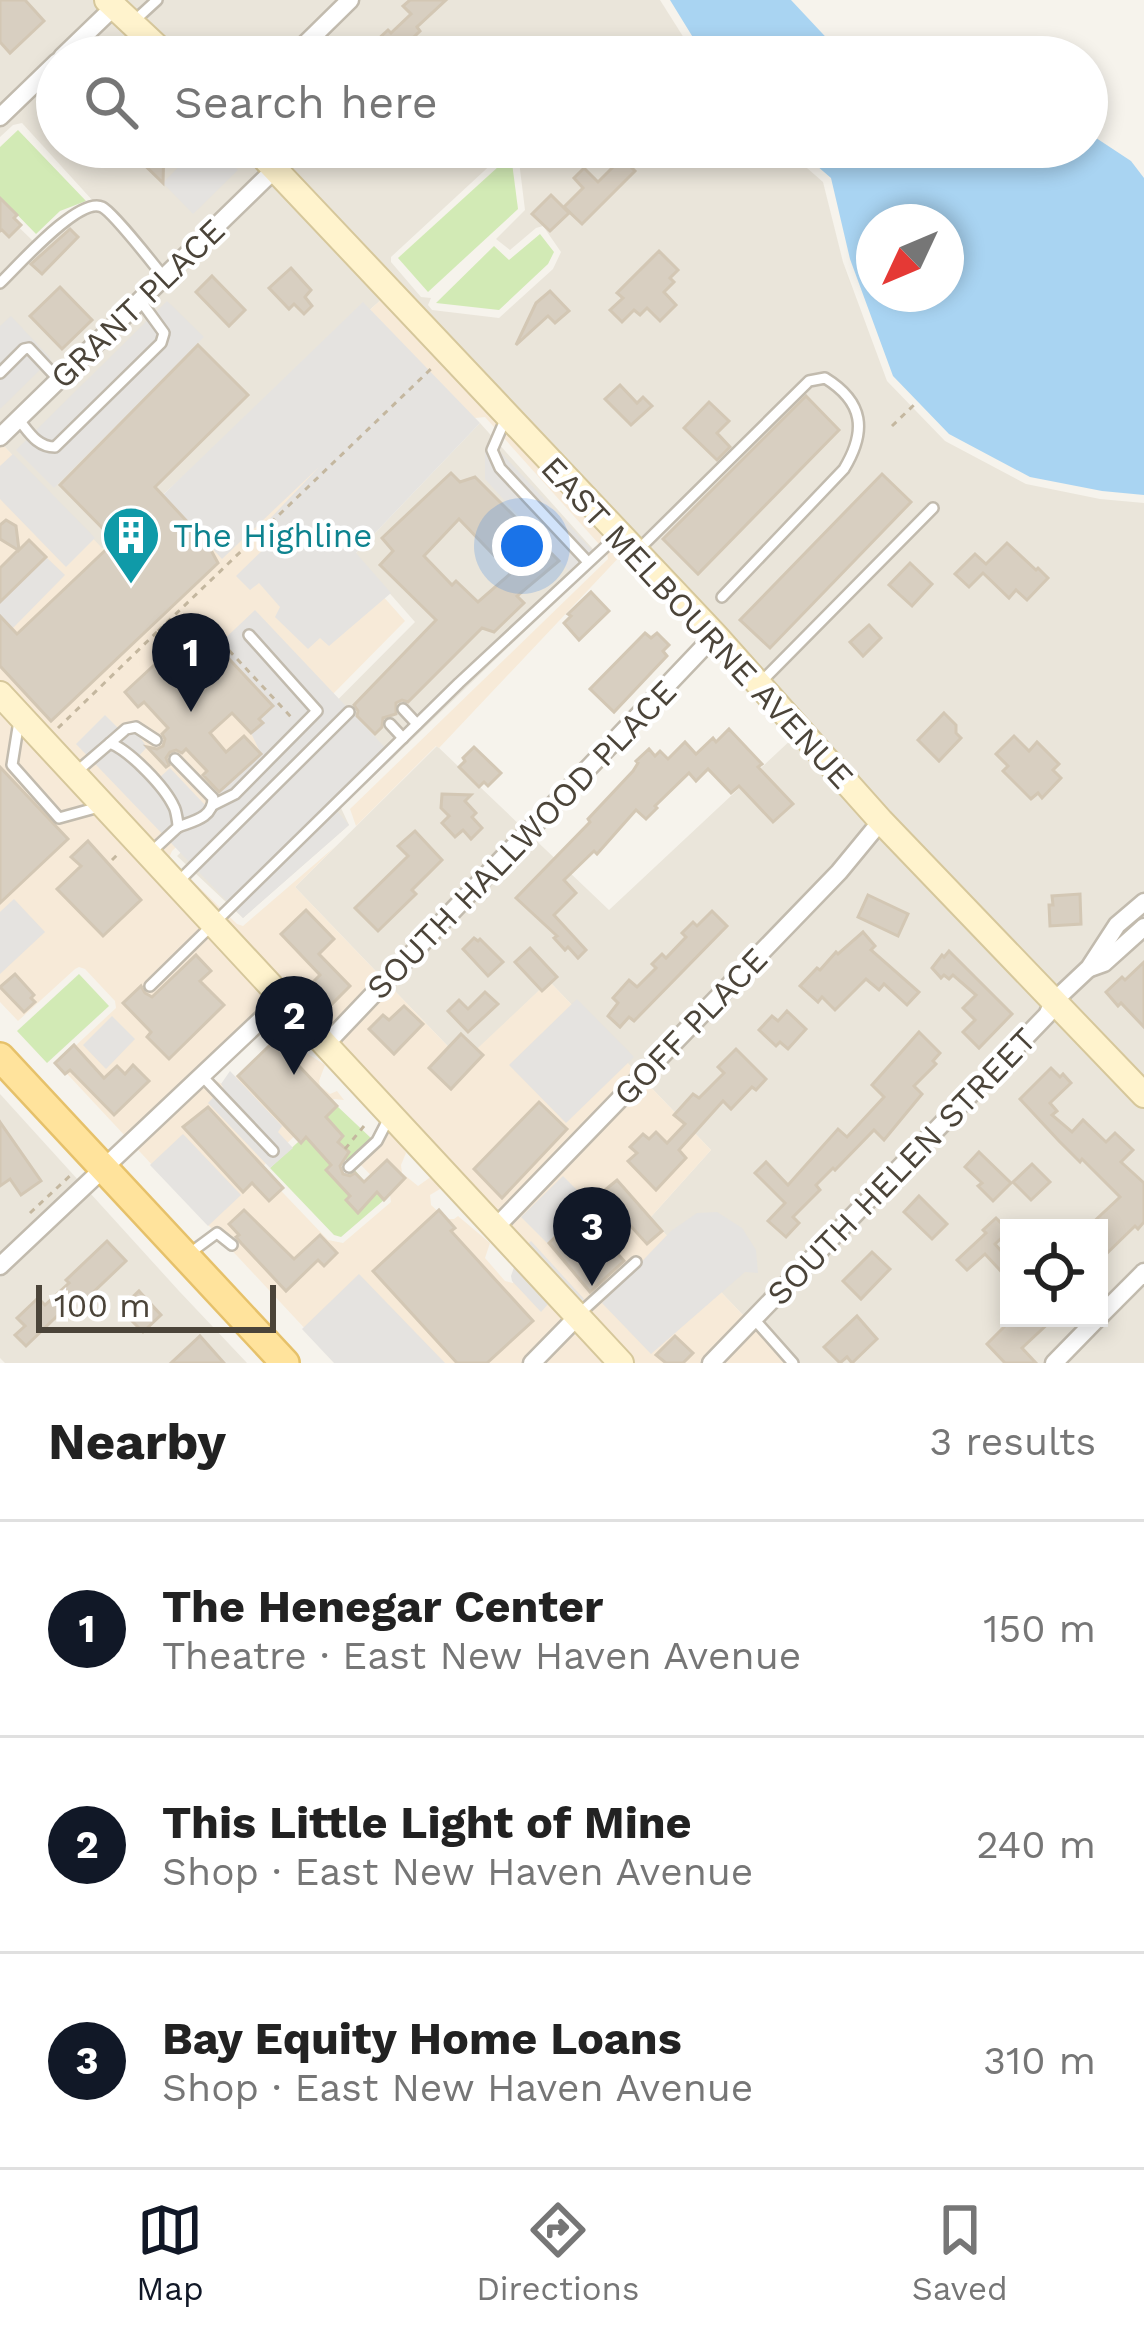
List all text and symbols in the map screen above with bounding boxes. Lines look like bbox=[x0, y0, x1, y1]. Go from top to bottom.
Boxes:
search box bbox=[36, 36, 1108, 168]
icon: search bbox=[78, 69, 144, 135]
text: Search here bbox=[174, 76, 438, 129]
north arrow bbox=[856, 204, 964, 312]
street label: GRANT PLACE bbox=[42, 211, 232, 396]
street label: EAST MELBOURNE AVENUE bbox=[533, 448, 862, 796]
building icon: The Highline bbox=[100, 504, 162, 586]
place label: The Highline bbox=[173, 516, 372, 555]
your location bbox=[492, 516, 552, 576]
pin: 1 bbox=[152, 613, 230, 712]
street label: SOUTH HALLWOOD PLACE bbox=[359, 672, 684, 1007]
street label: GOFF PLACE bbox=[605, 939, 775, 1113]
pin: 2 bbox=[255, 976, 333, 1075]
street label: SOUTH HELEN STREET bbox=[759, 1020, 1044, 1313]
pin: 3 bbox=[553, 1187, 631, 1286]
map controls bbox=[1000, 1219, 1108, 1327]
button: locate bbox=[1000, 1219, 1108, 1327]
scale bar bbox=[36, 1279, 276, 1332]
text: 100 m bbox=[54, 1286, 151, 1325]
text: Nearby bbox=[48, 1412, 226, 1471]
text: 3 results bbox=[930, 1419, 1096, 1464]
text: The Henegar Center bbox=[162, 1580, 603, 1633]
text: 1 bbox=[79, 1606, 95, 1651]
text: 150 m bbox=[983, 1606, 1096, 1651]
text: Theatre · East New Haven Avenue bbox=[162, 1633, 801, 1678]
text: This Little Light of Mine bbox=[162, 1796, 692, 1849]
text: 2 bbox=[75, 1822, 99, 1867]
text: 240 m bbox=[976, 1822, 1096, 1867]
text: Shop · East New Haven Avenue bbox=[162, 1849, 753, 1894]
text: Bay Equity Home Loans bbox=[162, 2012, 682, 2065]
text: 3 bbox=[75, 2038, 99, 2083]
text: 310 m bbox=[983, 2038, 1096, 2083]
text: Shop · East New Haven Avenue bbox=[162, 2065, 753, 2110]
tab: Map bbox=[136, 2197, 204, 2308]
tab: Directions bbox=[476, 2197, 639, 2308]
tab: Saved bbox=[912, 2197, 1008, 2308]

